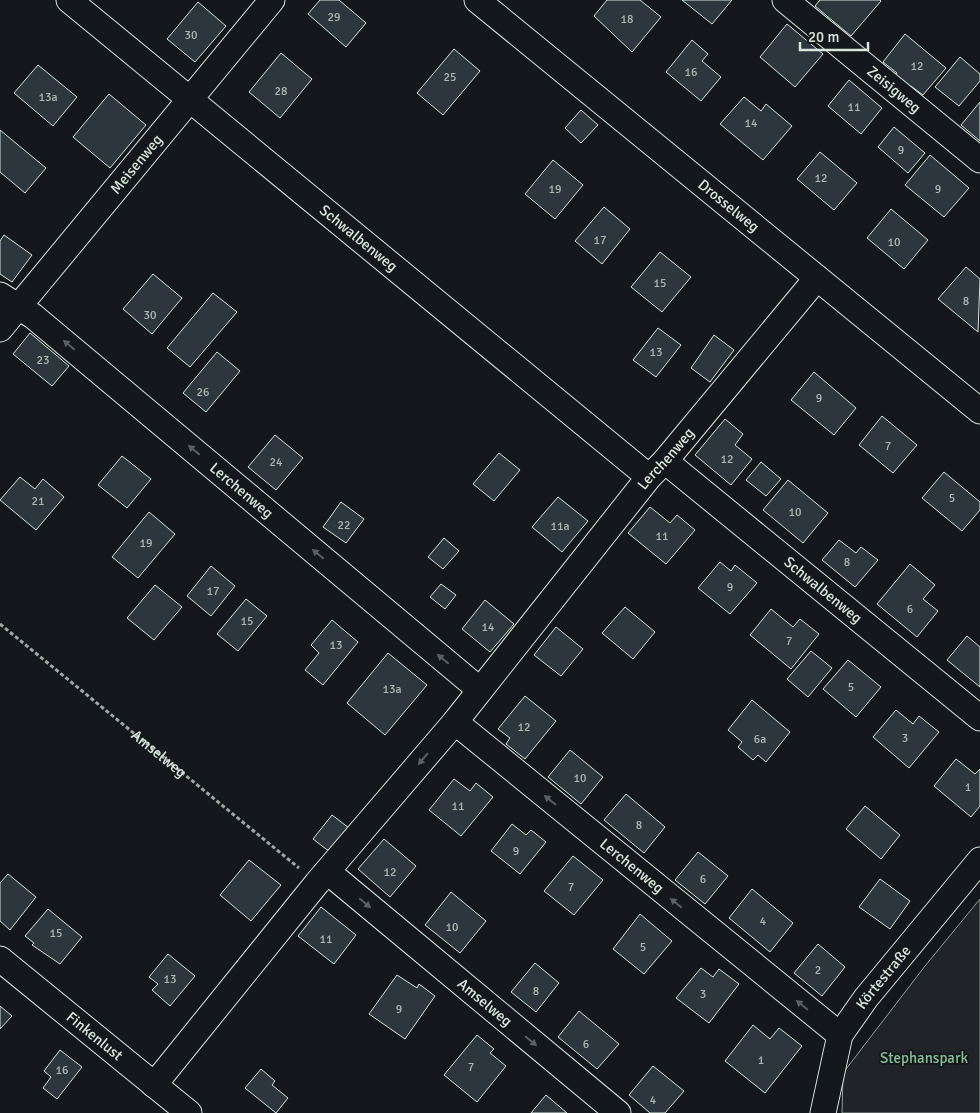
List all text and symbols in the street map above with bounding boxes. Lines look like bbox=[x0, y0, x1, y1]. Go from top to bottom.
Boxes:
house number: 29 bbox=[328, 10, 340, 25]
house number: 18 bbox=[621, 12, 633, 27]
scale bar bbox=[800, 20, 868, 52]
house number: 30 bbox=[185, 28, 197, 43]
text: 20 m bbox=[808, 28, 839, 46]
house number: 12 bbox=[911, 59, 923, 74]
street label: Zeisigweg bbox=[863, 62, 925, 117]
house number: 16 bbox=[685, 65, 697, 80]
house number: 25 bbox=[444, 70, 456, 85]
house number: 28 bbox=[275, 84, 287, 99]
house number: 13a bbox=[38, 90, 58, 105]
house number: 11 bbox=[848, 100, 860, 115]
house number: 14 bbox=[745, 116, 758, 131]
street label: Meisenweg bbox=[107, 131, 166, 197]
house number: 9 bbox=[898, 143, 904, 158]
house number: 12 bbox=[815, 171, 827, 186]
street label: Drosselweg bbox=[694, 175, 763, 236]
house number: 19 bbox=[549, 182, 561, 197]
house number: 9 bbox=[935, 182, 941, 197]
street label: Schwalbenweg bbox=[316, 201, 401, 276]
house number: 17 bbox=[594, 233, 606, 248]
house number: 10 bbox=[888, 235, 900, 250]
house number: 15 bbox=[654, 276, 666, 291]
house number: 8 bbox=[963, 294, 969, 309]
house number: 30 bbox=[144, 308, 156, 323]
one-way arrow bbox=[63, 340, 76, 351]
house number: 13 bbox=[650, 345, 662, 360]
house number: 23 bbox=[37, 353, 49, 368]
house number: 26 bbox=[197, 385, 209, 400]
house number: 9 bbox=[816, 391, 822, 406]
street label: Lerchenweg bbox=[633, 424, 698, 493]
house number: 7 bbox=[885, 439, 891, 454]
one-way arrow bbox=[187, 444, 200, 455]
house number: 12 bbox=[721, 452, 733, 467]
house number: 24 bbox=[270, 455, 283, 470]
street label: Lerchenweg bbox=[206, 459, 277, 522]
house number: 5 bbox=[949, 491, 955, 506]
house number: 21 bbox=[32, 494, 44, 509]
house number: 10 bbox=[789, 505, 801, 520]
house number: 22 bbox=[338, 518, 350, 533]
house number: 11a bbox=[550, 519, 570, 534]
house number: 11 bbox=[656, 529, 668, 544]
house number: 19 bbox=[140, 536, 152, 551]
one-way arrow bbox=[312, 549, 325, 560]
street label: Schwalbenweg bbox=[780, 553, 866, 627]
house number: 8 bbox=[844, 555, 850, 570]
house number: 9 bbox=[727, 580, 733, 595]
house number: 17 bbox=[207, 584, 219, 599]
house number: 6 bbox=[907, 602, 913, 617]
house number: 15 bbox=[241, 614, 253, 629]
house number: 14 bbox=[482, 620, 495, 635]
house number: 7 bbox=[786, 634, 792, 649]
house number: 13 bbox=[330, 638, 342, 653]
one-way arrow bbox=[436, 653, 449, 664]
house number: 5 bbox=[848, 680, 854, 695]
house number: 13a bbox=[382, 682, 402, 697]
house number: 12 bbox=[518, 720, 530, 735]
street label: Amselweg bbox=[128, 726, 190, 781]
house number: 3 bbox=[902, 731, 908, 746]
house number: 6a bbox=[754, 732, 766, 747]
one-way arrow bbox=[418, 752, 429, 765]
house number: 10 bbox=[574, 771, 586, 786]
house number: 1 bbox=[965, 780, 971, 795]
one-way arrow bbox=[544, 795, 556, 806]
house number: 11 bbox=[452, 799, 464, 814]
house number: 8 bbox=[636, 818, 642, 833]
street label: Lerchenweg bbox=[596, 835, 668, 897]
house number: 9 bbox=[513, 844, 519, 859]
house number: 12 bbox=[384, 865, 396, 880]
house number: 6 bbox=[700, 872, 706, 887]
house number: 7 bbox=[568, 880, 574, 895]
one-way arrow bbox=[670, 897, 683, 908]
one-way arrow bbox=[359, 898, 372, 909]
house number: 4 bbox=[760, 914, 767, 929]
house number: 10 bbox=[446, 920, 458, 935]
house number: 15 bbox=[50, 926, 62, 941]
house number: 11 bbox=[320, 932, 332, 947]
house number: 5 bbox=[640, 940, 646, 955]
street label: Körtestraße bbox=[852, 942, 915, 1013]
house number: 2 bbox=[815, 963, 821, 978]
house number: 13 bbox=[164, 972, 176, 987]
street label: Amselweg bbox=[454, 974, 516, 1030]
house number: 8 bbox=[533, 984, 539, 999]
house number: 3 bbox=[700, 987, 706, 1002]
one-way arrow bbox=[796, 999, 809, 1010]
house number: 9 bbox=[396, 1002, 402, 1017]
street label: Finkenlust bbox=[63, 1008, 126, 1064]
one-way arrow bbox=[524, 1035, 537, 1046]
house number: 6 bbox=[583, 1037, 589, 1052]
park label: Stephanspark bbox=[880, 1049, 968, 1067]
house number: 1 bbox=[758, 1053, 764, 1068]
house number: 7 bbox=[468, 1060, 474, 1075]
house number: 16 bbox=[56, 1063, 68, 1078]
house number: 4 bbox=[650, 1093, 657, 1108]

